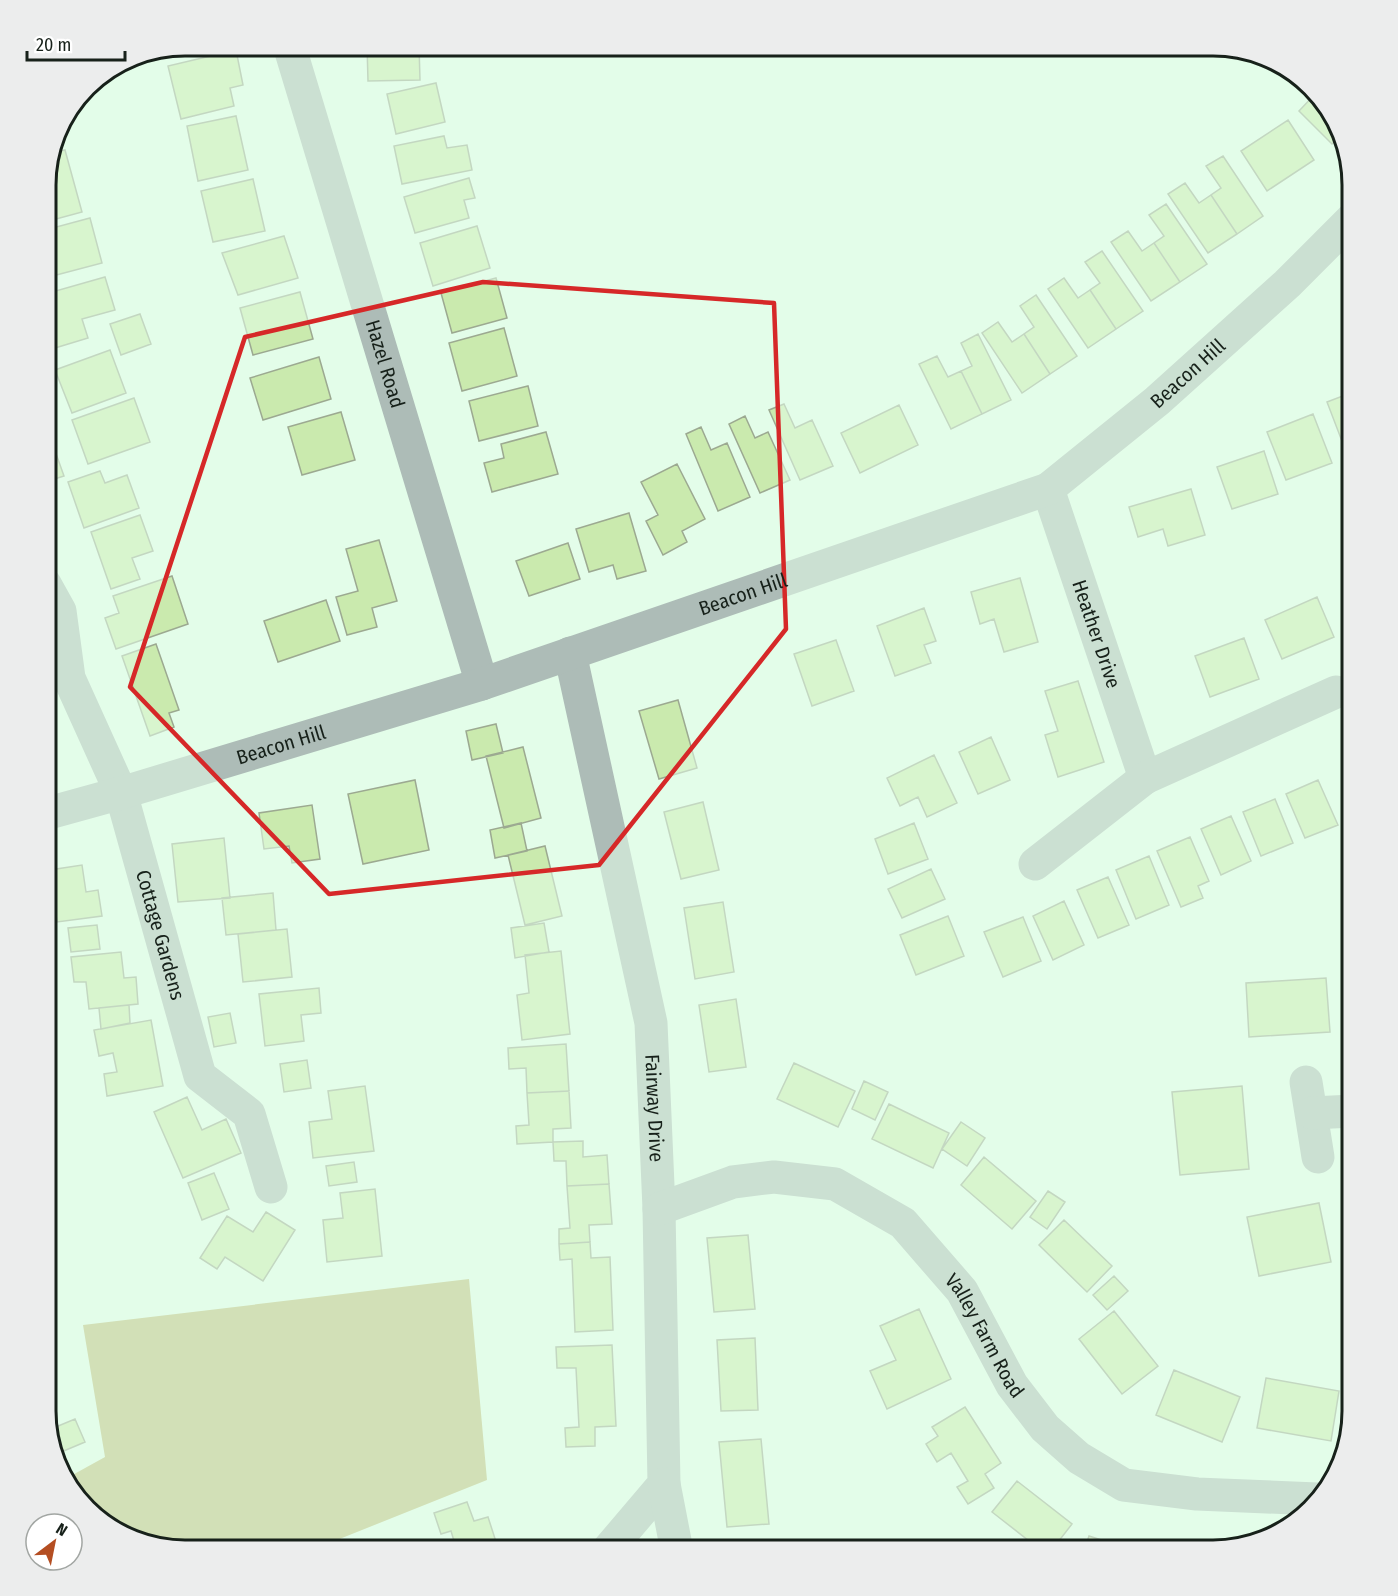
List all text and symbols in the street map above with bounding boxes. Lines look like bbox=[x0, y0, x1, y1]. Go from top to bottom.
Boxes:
scale bar bbox=[27, 24, 124, 62]
text: 20 m bbox=[36, 34, 71, 56]
street label: Hazel Road bbox=[361, 317, 410, 411]
street label: Beacon Hill bbox=[1145, 334, 1230, 413]
street label: Beacon Hill bbox=[696, 568, 790, 620]
street label: Heather Drive bbox=[1067, 577, 1126, 691]
street label: Beacon Hill bbox=[233, 720, 329, 769]
street label: Cottage Gardens bbox=[131, 867, 190, 1003]
street label: Fairway Drive bbox=[640, 1054, 669, 1162]
street label: Valley Farm Road bbox=[940, 1269, 1029, 1403]
north arrow bbox=[24, 1512, 84, 1572]
text: N bbox=[53, 1519, 71, 1540]

